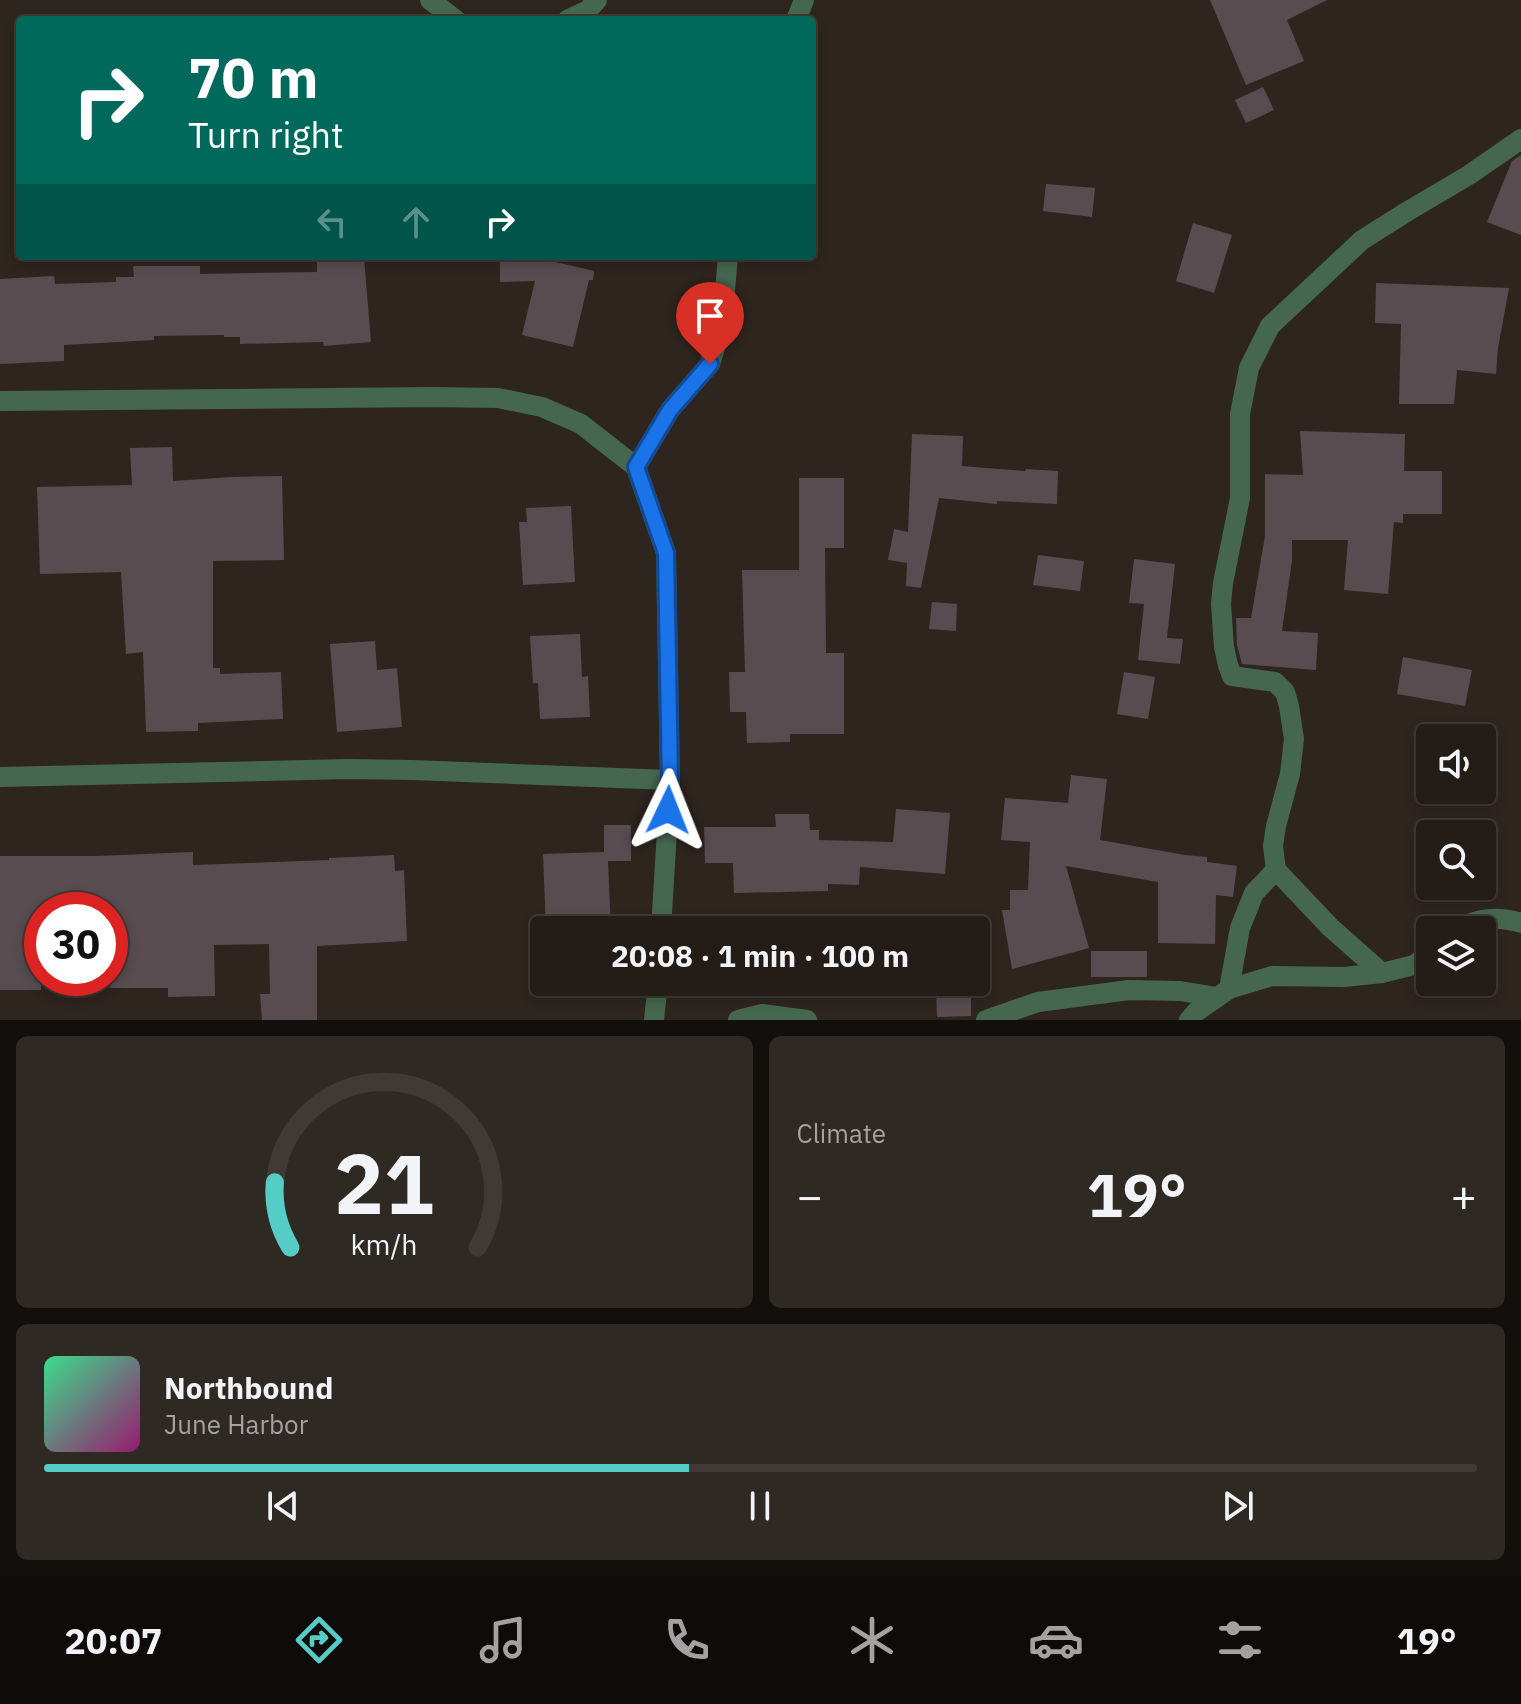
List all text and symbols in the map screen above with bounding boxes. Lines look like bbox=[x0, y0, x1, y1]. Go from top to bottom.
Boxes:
text: 70 m bbox=[188, 41, 318, 113]
icon: right bbox=[56, 48, 160, 152]
text: Turn right bbox=[188, 111, 344, 158]
icon: left bbox=[310, 200, 354, 244]
icon: ahead bbox=[394, 200, 438, 244]
icon: right bbox=[478, 200, 522, 244]
pin bbox=[676, 282, 744, 364]
icon: arrive bbox=[688, 294, 732, 338]
map controls bbox=[1416, 724, 1496, 996]
button: sound bbox=[1416, 724, 1496, 804]
position arrow bbox=[626, 768, 710, 852]
button: search bbox=[1416, 820, 1496, 900]
speed limit sign: 30 bbox=[24, 892, 128, 996]
button: layers bbox=[1416, 916, 1496, 996]
text: 20:08 · 1 min · 100 m bbox=[611, 936, 909, 975]
text: Climate bbox=[797, 1116, 886, 1150]
text: 21 bbox=[334, 1129, 434, 1237]
text: 19° bbox=[1087, 1155, 1187, 1234]
text: − bbox=[797, 1167, 823, 1224]
text: + bbox=[1451, 1167, 1477, 1224]
text: km/h bbox=[351, 1226, 418, 1263]
text: Northbound bbox=[164, 1368, 333, 1407]
text: June Harbor bbox=[164, 1407, 308, 1441]
icon: previous bbox=[261, 1484, 305, 1528]
icon: pause bbox=[738, 1484, 782, 1528]
icon: next bbox=[1216, 1484, 1260, 1528]
icon: directions bbox=[291, 1612, 347, 1668]
icon: music bbox=[475, 1612, 531, 1668]
icon: phone bbox=[659, 1612, 715, 1668]
icon: climate bbox=[844, 1612, 900, 1668]
icon: car bbox=[1028, 1612, 1084, 1668]
icon: filters bbox=[1212, 1612, 1268, 1668]
text: 20:07 bbox=[64, 1617, 162, 1664]
text: 19° bbox=[1397, 1617, 1457, 1664]

